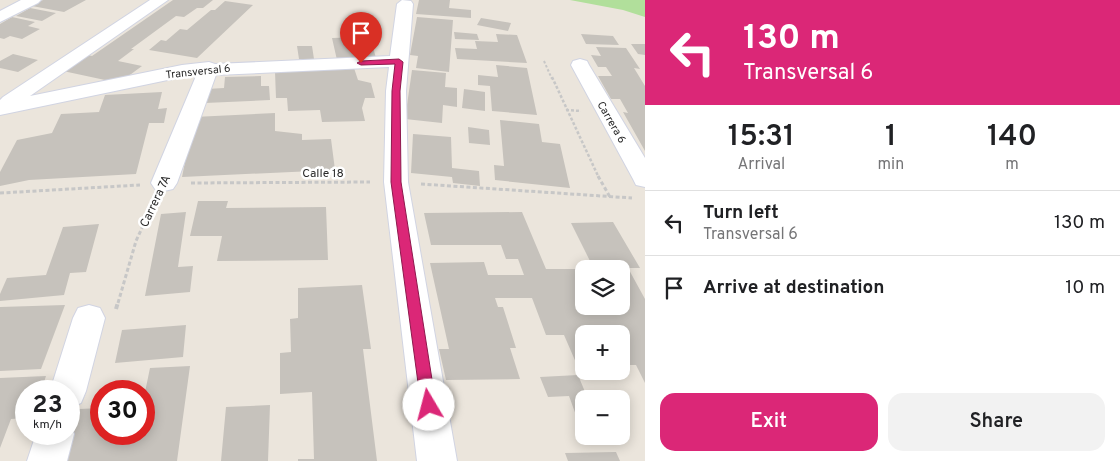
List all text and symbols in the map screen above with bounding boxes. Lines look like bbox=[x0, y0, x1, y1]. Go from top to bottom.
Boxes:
pin bbox=[340, 12, 382, 63]
text: 130 m bbox=[743, 17, 840, 61]
icon: arrive bbox=[347, 19, 375, 47]
icon: left bbox=[660, 20, 725, 85]
text: Transversal 6 bbox=[743, 60, 873, 87]
street label: Transversal 6 bbox=[165, 62, 231, 82]
street label: Carrera 6 bbox=[593, 99, 629, 146]
text: 15:31 bbox=[728, 119, 795, 156]
text: 1 bbox=[885, 119, 897, 156]
text: 140 bbox=[987, 119, 1037, 156]
text: Arrival bbox=[737, 155, 785, 175]
text: min bbox=[878, 155, 904, 175]
text: m bbox=[1005, 155, 1019, 175]
street label: Calle 18 bbox=[302, 166, 344, 182]
street label: Carrera 7A bbox=[137, 173, 175, 230]
text: Turn left bbox=[703, 201, 779, 225]
icon: left bbox=[660, 209, 688, 237]
text: 130 m bbox=[1054, 211, 1105, 235]
text: Transversal 6 bbox=[703, 225, 798, 245]
map controls bbox=[575, 260, 630, 445]
button: layers bbox=[575, 260, 630, 315]
icon: arrive bbox=[660, 274, 688, 302]
text: Arrive at destination bbox=[703, 276, 884, 300]
text: 10 m bbox=[1065, 276, 1105, 300]
button: + bbox=[575, 325, 630, 380]
position arrow bbox=[402, 378, 454, 430]
speed limit sign: 30 bbox=[90, 380, 155, 445]
text: 23 bbox=[32, 390, 63, 422]
button: − bbox=[575, 390, 630, 445]
button: Exit bbox=[660, 393, 878, 451]
button: Share bbox=[888, 393, 1105, 451]
text: km/h bbox=[33, 417, 62, 433]

